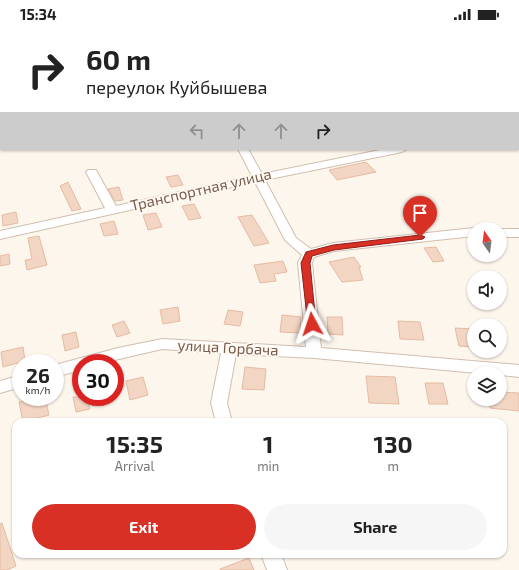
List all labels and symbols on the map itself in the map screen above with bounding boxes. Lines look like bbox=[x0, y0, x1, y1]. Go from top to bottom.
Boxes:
street label: Транспортная улица bbox=[128, 164, 273, 215]
pin bbox=[403, 196, 437, 237]
north arrow bbox=[467, 222, 507, 262]
position arrow bbox=[291, 303, 333, 345]
street label: улица Горбача bbox=[177, 335, 279, 360]
speed limit sign: 30 bbox=[72, 354, 124, 406]

